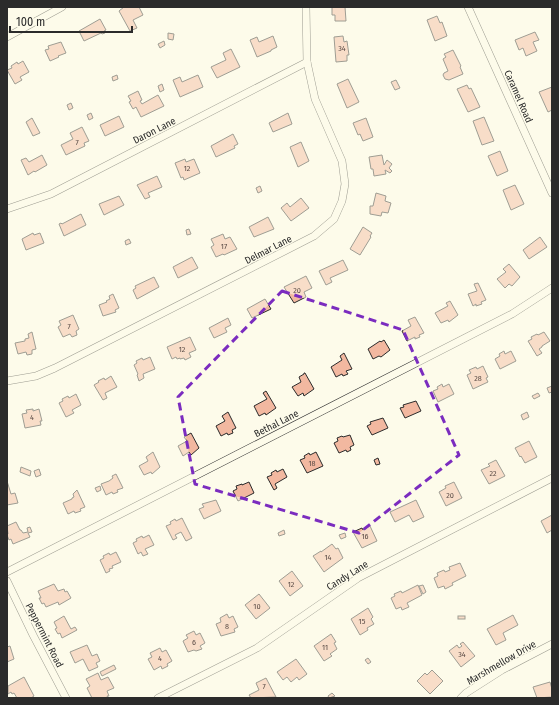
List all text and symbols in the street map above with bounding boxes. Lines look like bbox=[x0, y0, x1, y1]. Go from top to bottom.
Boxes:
scale bar bbox=[10, 8, 132, 34]
text: 100 m bbox=[16, 15, 45, 29]
house number: 34 bbox=[338, 44, 346, 53]
street label: Caramel Road bbox=[501, 68, 535, 125]
street label: Daron Lane bbox=[131, 115, 178, 147]
house number: 7 bbox=[75, 138, 79, 147]
house number: 12 bbox=[184, 164, 191, 173]
street label: Delmar Lane bbox=[243, 233, 294, 267]
house number: 17 bbox=[221, 242, 228, 251]
house number: 20 bbox=[293, 286, 301, 295]
house number: 7 bbox=[67, 322, 71, 331]
house number: 12 bbox=[179, 345, 186, 354]
house number: 28 bbox=[474, 374, 482, 383]
street label: Bethal Lane bbox=[252, 408, 301, 440]
house number: 4 bbox=[30, 413, 34, 422]
house number: 18 bbox=[308, 459, 316, 468]
house number: 22 bbox=[489, 469, 497, 478]
house number: 20 bbox=[446, 491, 454, 500]
house number: 16 bbox=[361, 532, 369, 541]
house number: 14 bbox=[325, 553, 332, 562]
street label: Candy Lane bbox=[325, 558, 371, 593]
house number: 12 bbox=[288, 580, 295, 589]
street label: Peppermint Road bbox=[23, 601, 66, 670]
house number: 10 bbox=[253, 602, 261, 611]
house number: 15 bbox=[359, 617, 366, 626]
house number: 8 bbox=[225, 622, 229, 631]
house number: 6 bbox=[192, 638, 196, 647]
street label: Marshmellow Drive bbox=[465, 638, 538, 688]
house number: 11 bbox=[322, 643, 328, 652]
house number: 34 bbox=[458, 650, 466, 659]
house number: 4 bbox=[158, 654, 162, 663]
house number: 7 bbox=[262, 682, 266, 691]

